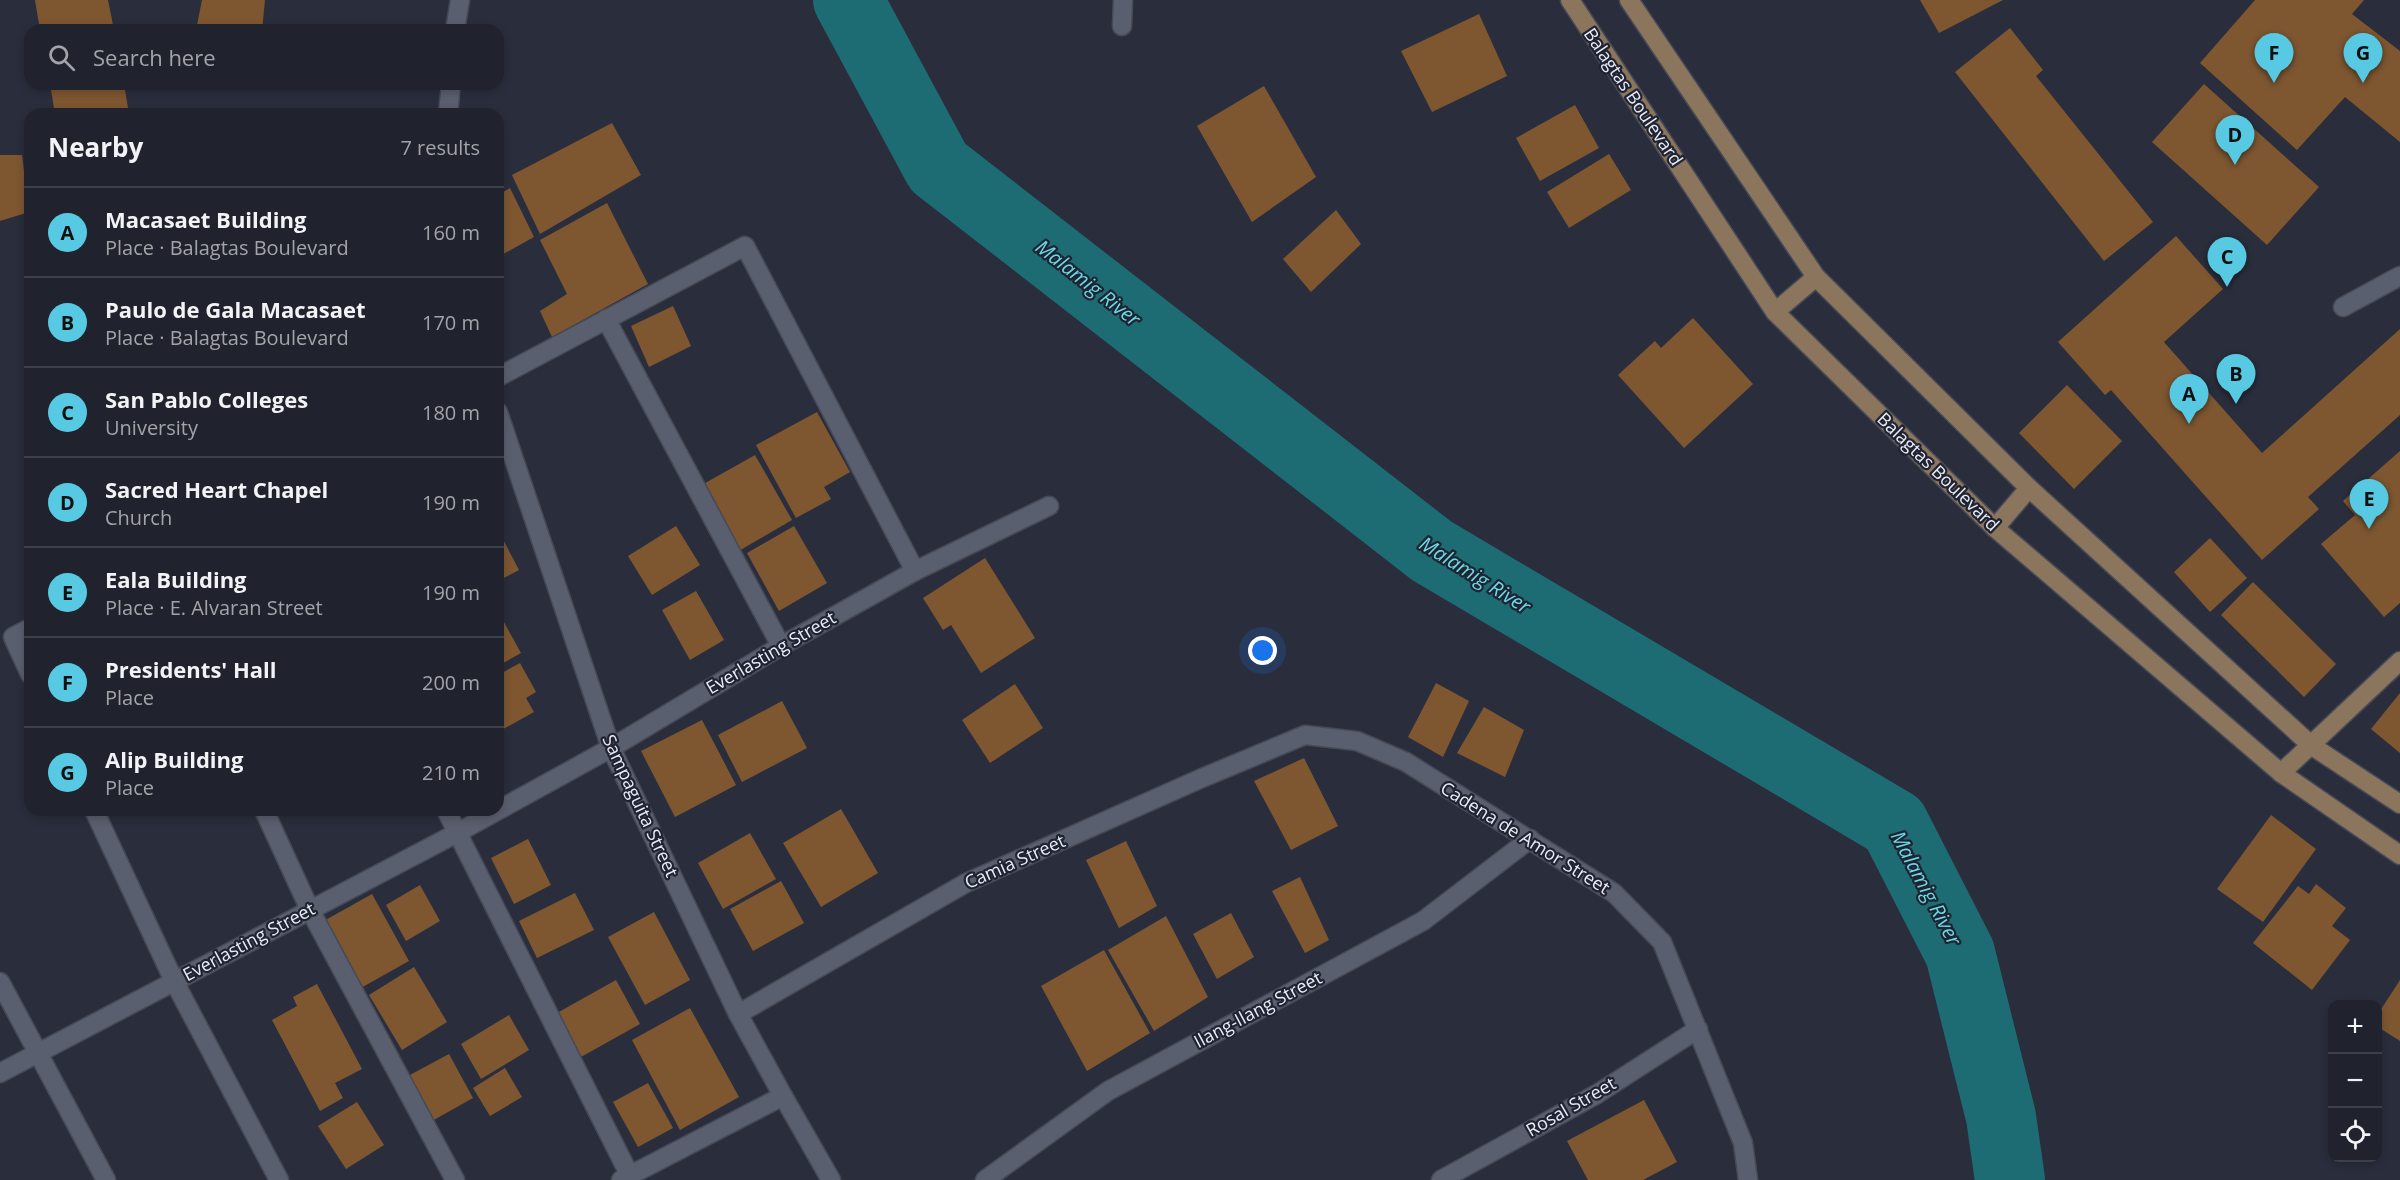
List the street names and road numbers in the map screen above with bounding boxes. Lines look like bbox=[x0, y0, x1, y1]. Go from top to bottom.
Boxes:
street label: Balagtas Boulevard bbox=[1579, 23, 1689, 170]
street label: Balagtas Boulevard bbox=[1872, 407, 2005, 536]
street label: Everlasting Street bbox=[701, 605, 840, 699]
street label: Sampaguita Street bbox=[597, 731, 684, 881]
street label: Cadena de Amor Street bbox=[1436, 775, 1615, 899]
street label: Camia Street bbox=[961, 828, 1069, 894]
street label: Everlasting Street bbox=[178, 896, 319, 986]
street label: Ilang-Ilang Street bbox=[1189, 965, 1326, 1053]
street label: Rosal Street bbox=[1521, 1071, 1620, 1142]

